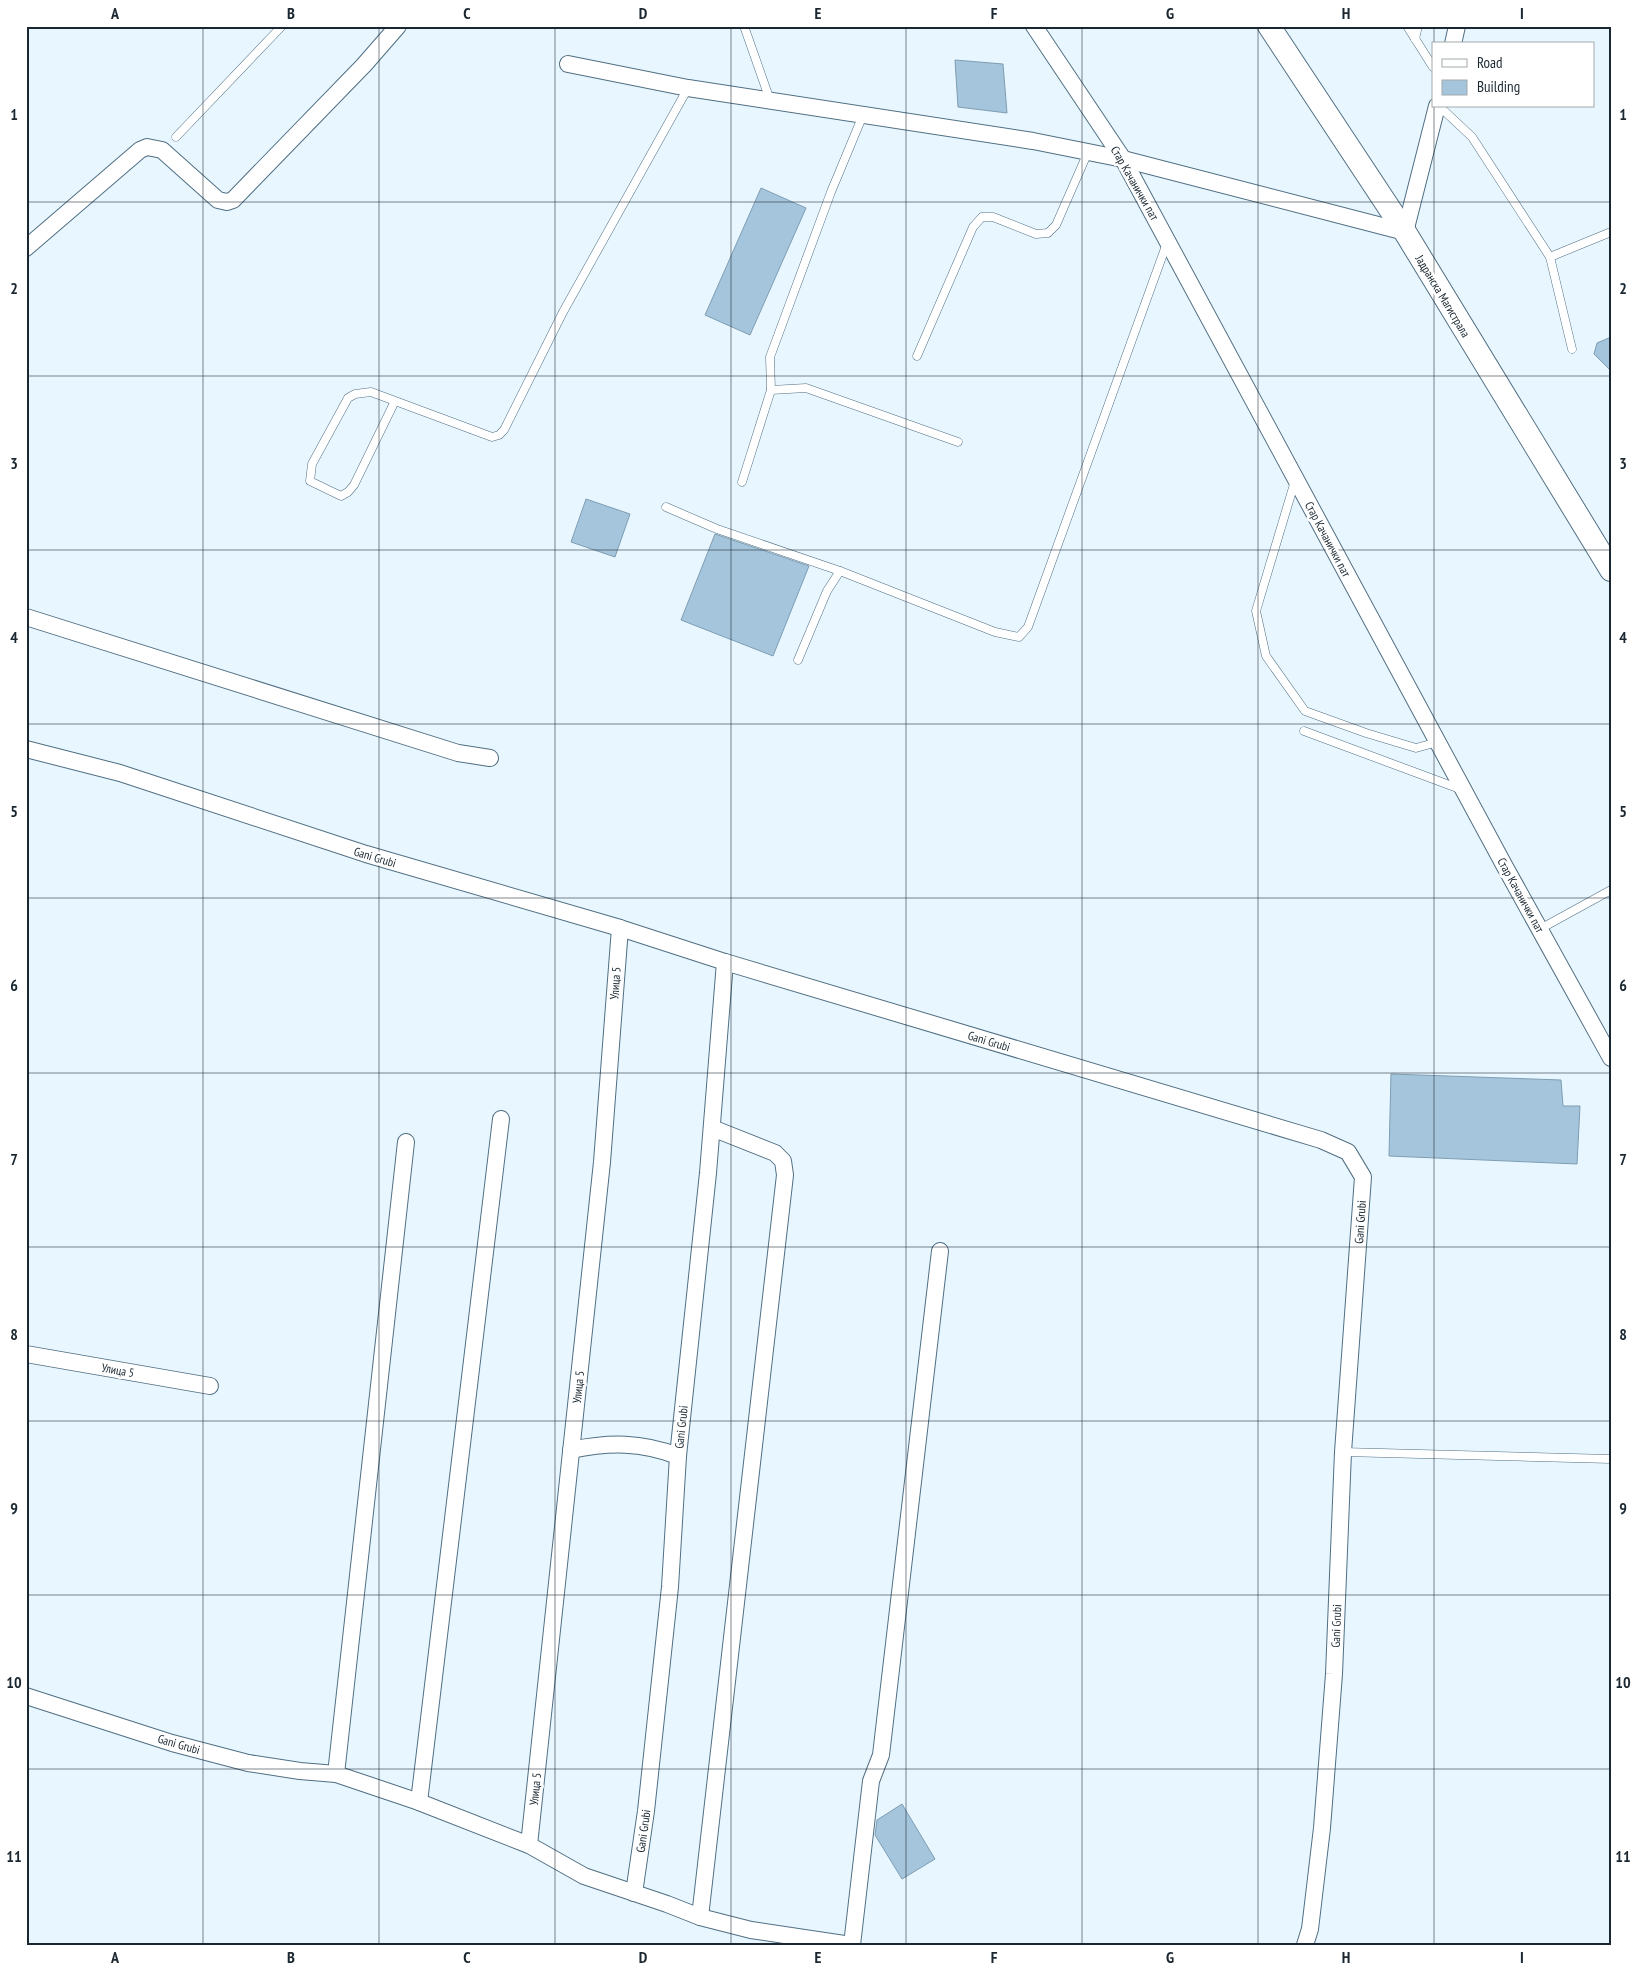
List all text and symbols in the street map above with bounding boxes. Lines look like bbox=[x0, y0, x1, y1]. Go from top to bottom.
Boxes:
text: A bbox=[110, 3, 120, 23]
text: B bbox=[287, 3, 295, 23]
text: C bbox=[463, 3, 471, 23]
text: D bbox=[639, 3, 648, 23]
text: E bbox=[815, 3, 822, 23]
text: F bbox=[991, 3, 998, 23]
text: G bbox=[1166, 3, 1174, 23]
text: H bbox=[1342, 3, 1350, 23]
text: I bbox=[1520, 3, 1524, 23]
legend bbox=[1432, 42, 1594, 108]
text: Road bbox=[1477, 53, 1503, 72]
text: Building bbox=[1477, 77, 1520, 96]
text: 1 bbox=[10, 104, 18, 124]
text: 1 bbox=[1619, 104, 1627, 124]
street label: Стар Качанички пат bbox=[1108, 143, 1162, 223]
street label: Јадранска Магистрала bbox=[1412, 251, 1474, 340]
text: 2 bbox=[10, 278, 18, 298]
text: 2 bbox=[1619, 278, 1627, 298]
text: 3 bbox=[10, 453, 18, 473]
text: 3 bbox=[1619, 453, 1627, 473]
street label: Стар Качанички пат bbox=[1302, 499, 1354, 579]
text: 4 bbox=[10, 627, 18, 647]
text: 4 bbox=[1619, 627, 1627, 647]
text: 5 bbox=[10, 801, 18, 821]
text: 5 bbox=[1619, 801, 1627, 821]
street label: Gani Grubi bbox=[352, 843, 398, 871]
street label: Стар Качанички пат bbox=[1494, 855, 1548, 935]
street label: Улица 5 bbox=[606, 966, 624, 1000]
text: 6 bbox=[10, 975, 18, 995]
text: 6 bbox=[1619, 975, 1627, 995]
street label: Gani Grubi bbox=[966, 1027, 1012, 1055]
text: 7 bbox=[10, 1149, 18, 1169]
text: 7 bbox=[1619, 1149, 1627, 1169]
street label: Gani Grubi bbox=[1351, 1200, 1369, 1244]
text: 8 bbox=[10, 1324, 18, 1344]
text: 8 bbox=[1619, 1324, 1627, 1344]
street label: Улица 5 bbox=[101, 1360, 135, 1380]
street label: Улица 5 bbox=[569, 1370, 587, 1404]
street label: Gani Grubi bbox=[671, 1405, 691, 1449]
text: 9 bbox=[10, 1498, 18, 1518]
text: 9 bbox=[1619, 1498, 1627, 1518]
street label: Gani Grubi bbox=[1328, 1604, 1344, 1648]
text: 10 bbox=[6, 1672, 22, 1692]
text: 10 bbox=[1615, 1672, 1631, 1692]
street label: Gani Grubi bbox=[156, 1731, 202, 1757]
street label: Улица 5 bbox=[526, 1772, 544, 1806]
street label: Gani Grubi bbox=[633, 1808, 653, 1854]
text: 11 bbox=[6, 1846, 22, 1866]
text: 11 bbox=[1615, 1846, 1631, 1866]
text: A bbox=[110, 1947, 120, 1967]
text: B bbox=[287, 1947, 295, 1967]
text: C bbox=[463, 1947, 471, 1967]
text: D bbox=[639, 1947, 648, 1967]
text: E bbox=[815, 1947, 822, 1967]
text: F bbox=[991, 1947, 998, 1967]
text: G bbox=[1166, 1947, 1174, 1967]
text: H bbox=[1342, 1947, 1350, 1967]
text: I bbox=[1520, 1947, 1524, 1967]

